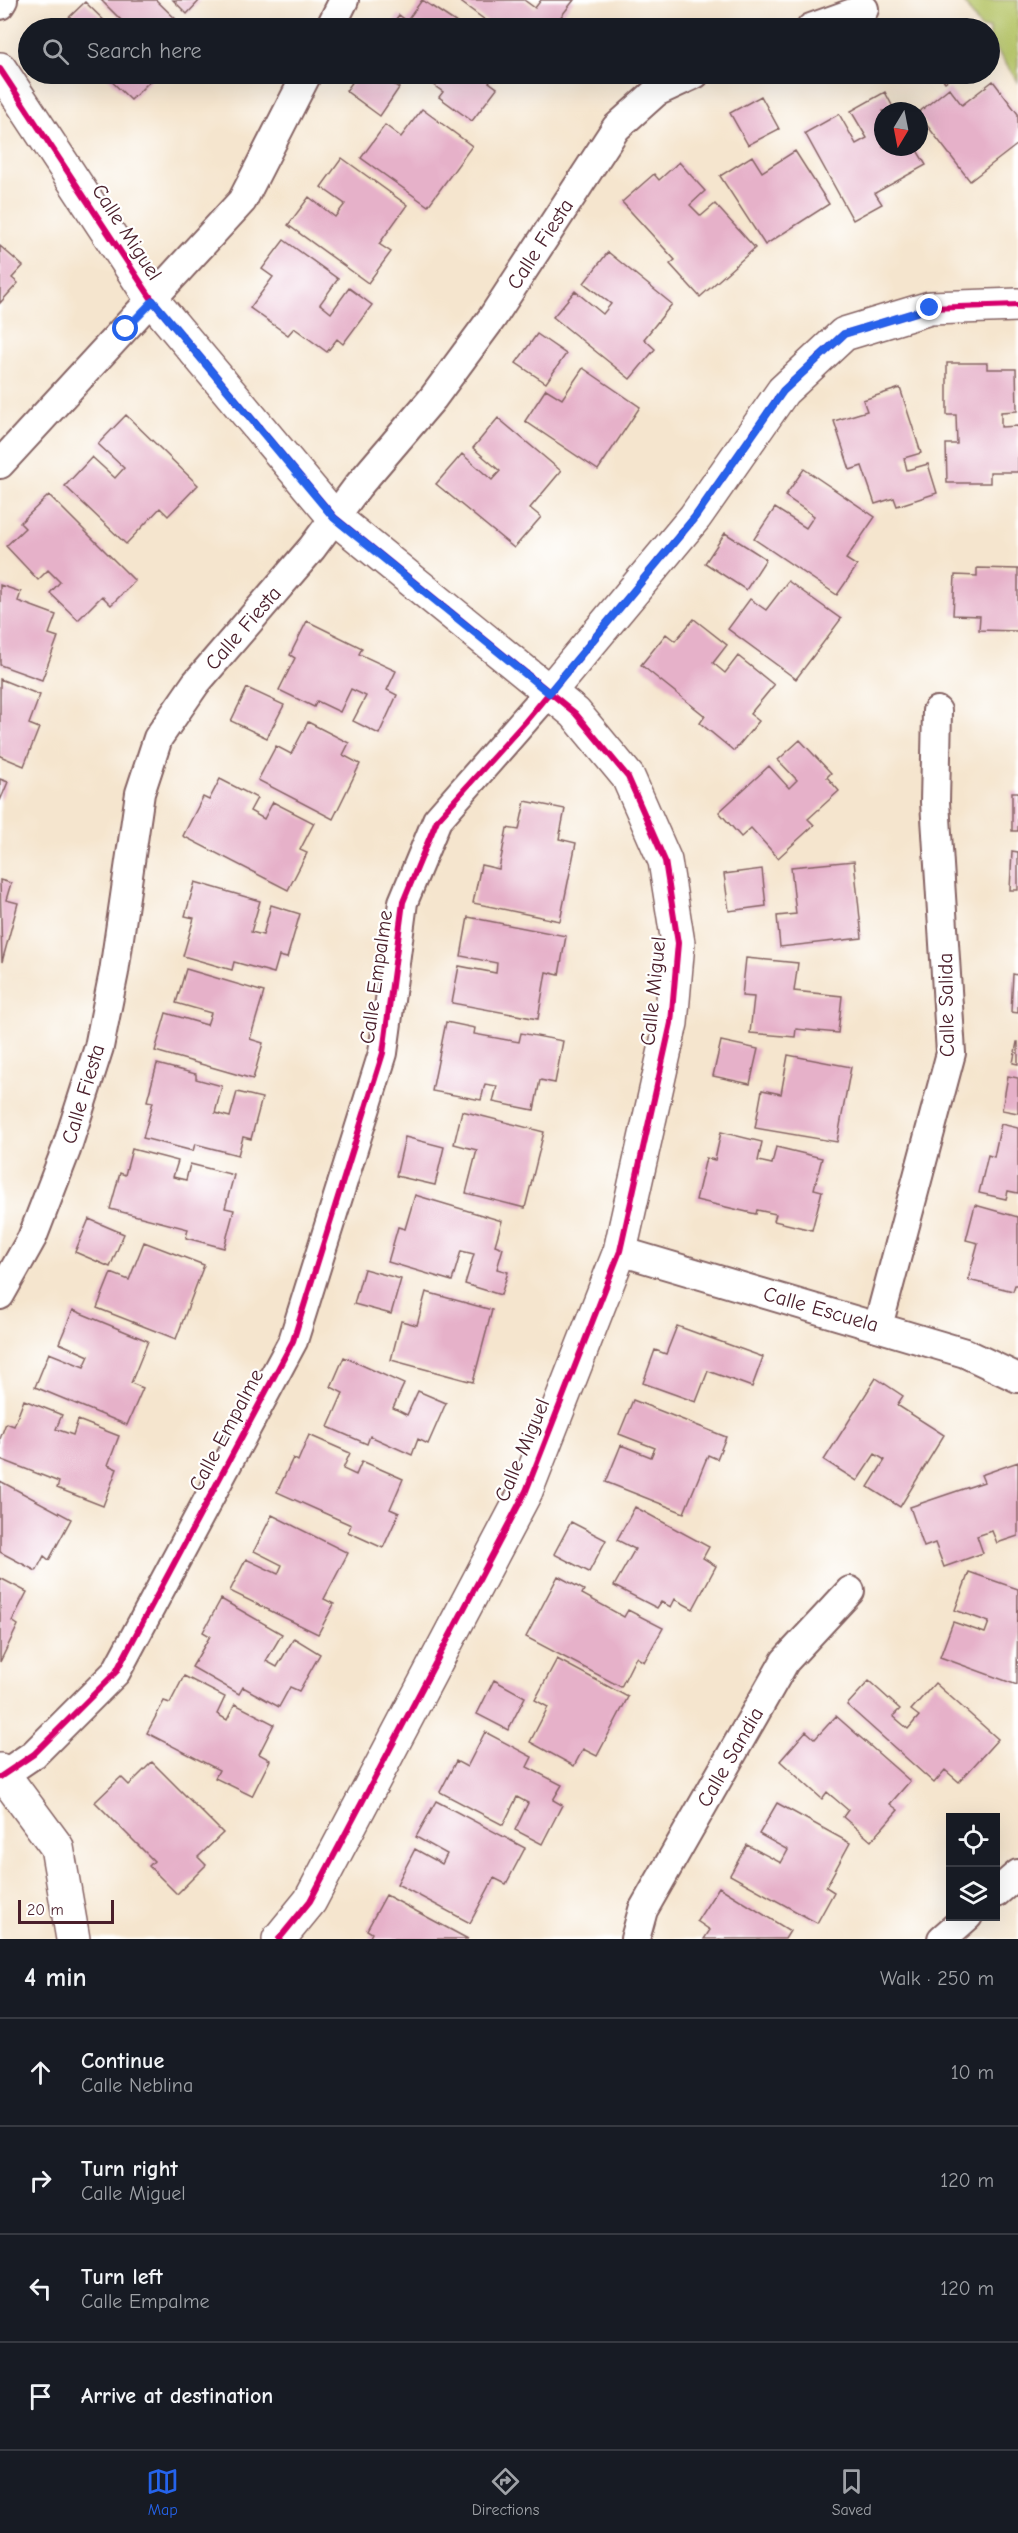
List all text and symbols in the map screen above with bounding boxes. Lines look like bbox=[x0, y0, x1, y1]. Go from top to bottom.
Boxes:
search box bbox=[18, 18, 1000, 84]
icon: search bbox=[39, 35, 72, 68]
text: Search here bbox=[87, 38, 202, 64]
north arrow bbox=[874, 102, 928, 156]
street label: Calle Miguel bbox=[87, 179, 167, 285]
street label: Calle Fiesta bbox=[502, 194, 578, 294]
route end bbox=[916, 294, 942, 320]
route start bbox=[112, 315, 138, 341]
street label: Calle Fiesta bbox=[200, 581, 286, 675]
street label: Calle Empalme bbox=[355, 909, 397, 1045]
street label: Calle Miguel bbox=[635, 935, 671, 1047]
street label: Calle Salida bbox=[933, 953, 959, 1057]
street label: Calle Fiesta bbox=[56, 1041, 110, 1147]
street label: Calle Escuela bbox=[761, 1281, 881, 1337]
street label: Calle Empalme bbox=[184, 1365, 268, 1495]
street label: Calle Miguel bbox=[490, 1395, 554, 1505]
street label: Calle Sandia bbox=[692, 1703, 768, 1811]
map controls bbox=[946, 1813, 1000, 1921]
button: locate bbox=[946, 1813, 1000, 1867]
button: layers bbox=[946, 1867, 1000, 1921]
scale bar bbox=[18, 1897, 114, 1924]
text: 20 m bbox=[27, 1901, 64, 1919]
text: 4 min bbox=[24, 1963, 87, 1993]
text: Walk · 250 m bbox=[880, 1967, 994, 1990]
text: Continue bbox=[81, 2048, 164, 2074]
icon: ahead bbox=[24, 2056, 57, 2089]
text: 10 m bbox=[951, 2061, 994, 2084]
text: Calle Neblina bbox=[81, 2074, 193, 2097]
text: Turn right bbox=[81, 2156, 178, 2182]
icon: right bbox=[24, 2164, 57, 2197]
text: 120 m bbox=[940, 2169, 994, 2192]
text: Calle Miguel bbox=[81, 2182, 186, 2205]
text: Turn left bbox=[81, 2264, 163, 2290]
icon: left bbox=[24, 2272, 57, 2305]
text: 120 m bbox=[940, 2277, 994, 2300]
text: Calle Empalme bbox=[81, 2290, 210, 2313]
icon: arrive bbox=[24, 2380, 57, 2413]
text: Arrive at destination bbox=[81, 2383, 273, 2409]
tab: Map bbox=[146, 2465, 179, 2519]
tab: Directions bbox=[472, 2465, 539, 2519]
tab: Saved bbox=[832, 2465, 872, 2519]

